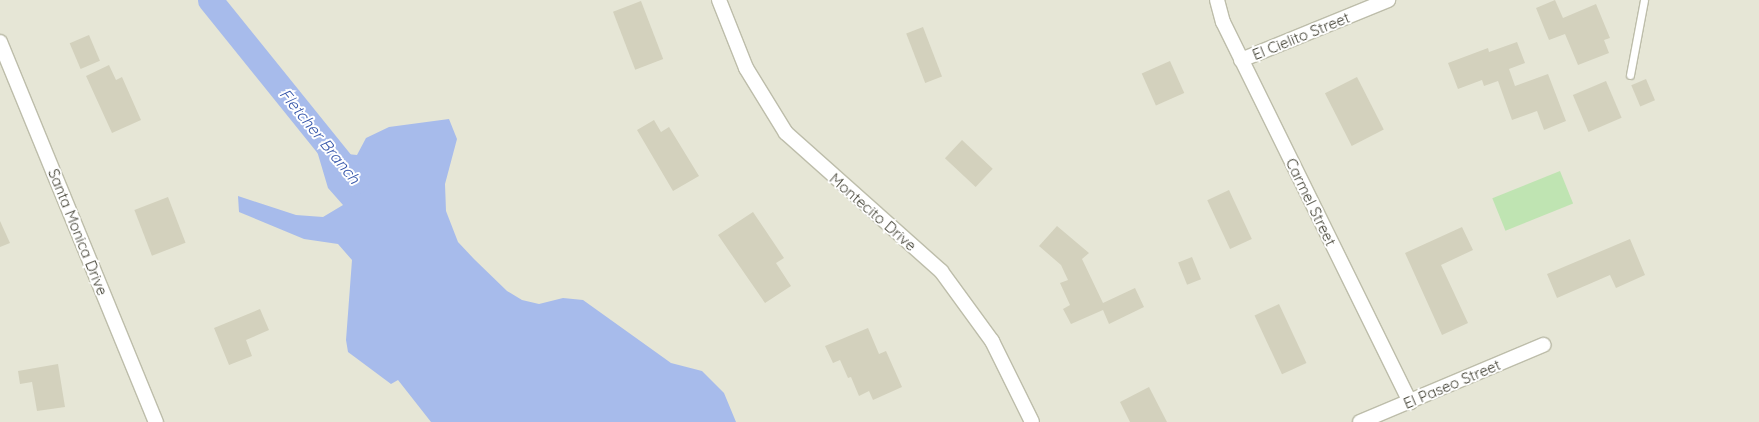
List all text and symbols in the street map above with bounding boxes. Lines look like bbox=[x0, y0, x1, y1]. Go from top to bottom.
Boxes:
street label: El Cielito Street bbox=[1250, 8, 1352, 64]
water label: Fletcher Branch bbox=[276, 85, 364, 187]
street label: Carmel Street bbox=[1282, 155, 1340, 249]
street label: Santa Monica Drive bbox=[44, 166, 112, 298]
street label: Montecito Drive bbox=[826, 169, 920, 255]
street label: El Paseo Street bbox=[1401, 355, 1503, 413]

